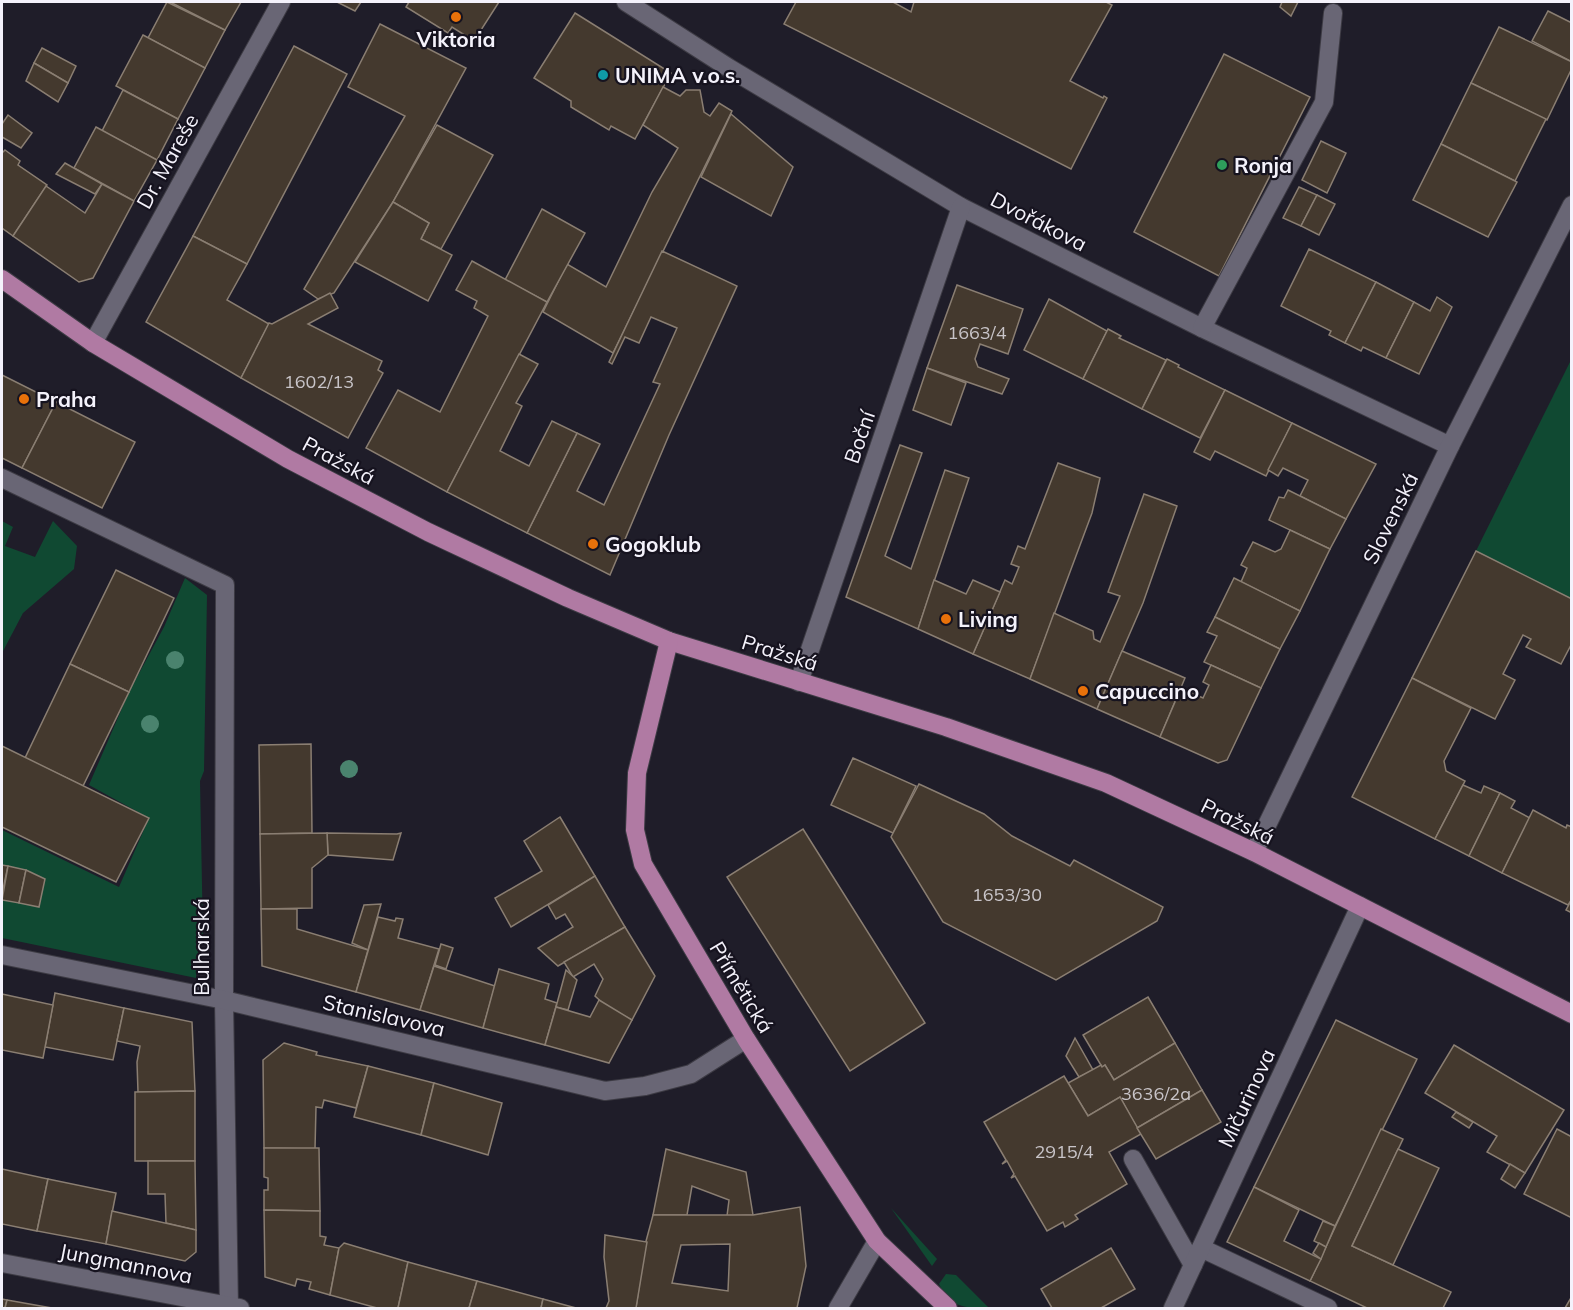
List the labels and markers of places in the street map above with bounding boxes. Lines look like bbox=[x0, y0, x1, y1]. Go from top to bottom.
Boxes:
marker: Viktoria bbox=[449, 10, 463, 24]
place label: Viktoria bbox=[416, 26, 495, 52]
place label: UNIMA v.o.s. bbox=[615, 62, 740, 88]
marker: UNIMA v.o.s. bbox=[596, 68, 610, 82]
place label: Ronja bbox=[1234, 152, 1292, 178]
marker: Ronja bbox=[1215, 158, 1229, 172]
place label: Praha bbox=[36, 386, 97, 412]
marker: Praha bbox=[17, 392, 31, 406]
place label: Gogoklub bbox=[605, 531, 701, 557]
marker: Gogoklub bbox=[586, 537, 600, 551]
place label: Living bbox=[958, 606, 1018, 632]
marker: Living bbox=[939, 612, 953, 626]
place label: Capuccino bbox=[1095, 678, 1199, 704]
marker: Capuccino bbox=[1076, 684, 1090, 698]

